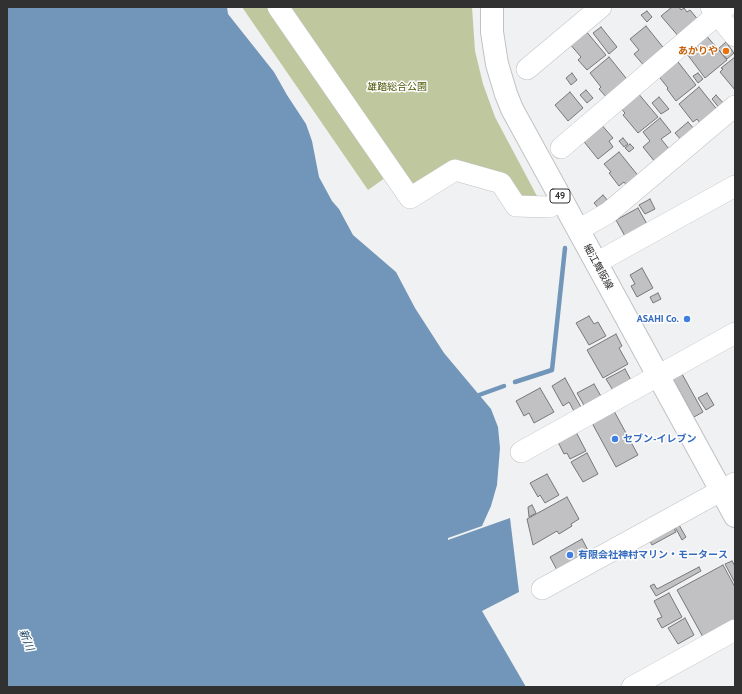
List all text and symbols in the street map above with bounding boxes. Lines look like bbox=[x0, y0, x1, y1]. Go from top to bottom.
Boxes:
place label: あかりや bbox=[678, 45, 718, 57]
marker: あかりや bbox=[721, 46, 731, 56]
park label: 雄踏総合公園 bbox=[367, 81, 427, 93]
road number: 49 bbox=[550, 189, 570, 203]
street label: 細江舞阪線 bbox=[581, 242, 615, 292]
place label: ASAHI Co. bbox=[637, 313, 679, 325]
marker: ASAHI Co. bbox=[682, 314, 692, 324]
place label: セブン-イレブン bbox=[623, 433, 697, 445]
marker: セブン-イレブン bbox=[610, 434, 620, 444]
place label: 有限会社神村マリン・モータース bbox=[578, 549, 728, 561]
marker: 有限会社神村マリン・モータース bbox=[565, 550, 575, 560]
water label: 新川 bbox=[16, 627, 36, 653]

